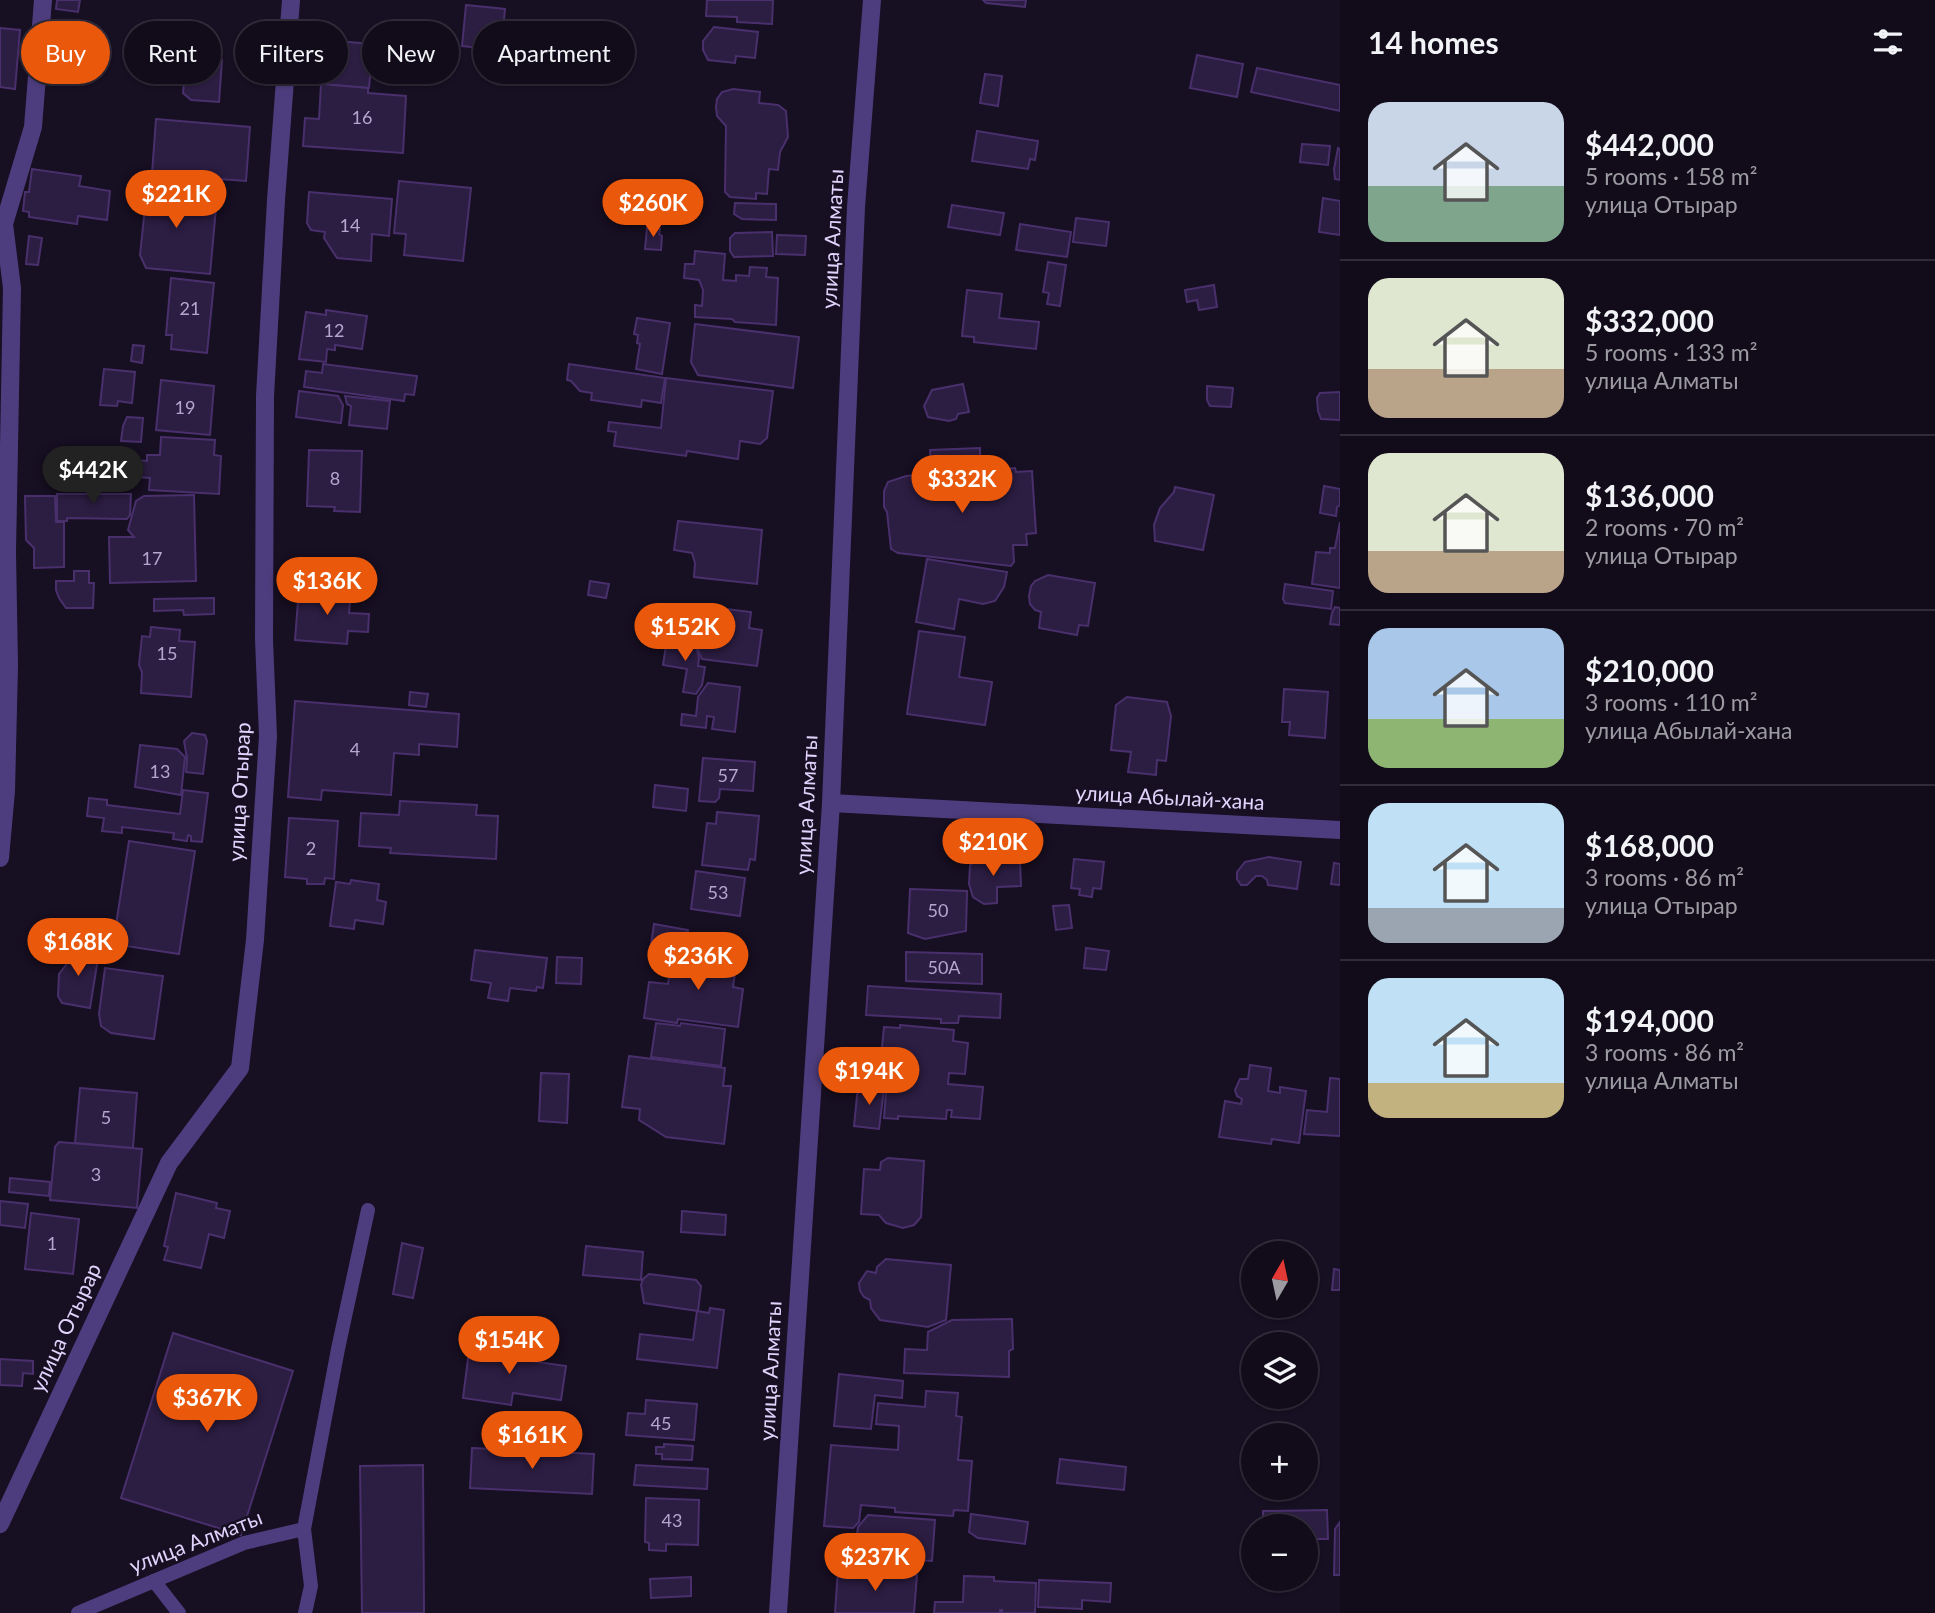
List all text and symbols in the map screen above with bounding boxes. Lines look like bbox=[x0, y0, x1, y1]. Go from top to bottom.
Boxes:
chip: Buy bbox=[21, 21, 110, 84]
chip: Rent bbox=[124, 21, 221, 84]
chip: Filters bbox=[235, 21, 348, 84]
chip: New bbox=[362, 21, 459, 84]
chip: Apartment bbox=[473, 21, 635, 84]
icon: filters bbox=[1869, 23, 1907, 61]
text: 14 homes bbox=[1368, 24, 1499, 60]
house number: 16 bbox=[352, 106, 372, 128]
text: $442,000 bbox=[1585, 126, 1714, 162]
icon: home bbox=[1424, 130, 1508, 214]
text: 5 rooms · 158 m² bbox=[1585, 162, 1757, 190]
street label: улица Алматы bbox=[815, 168, 848, 310]
pin: $221K bbox=[127, 170, 225, 230]
text: $221K bbox=[141, 179, 211, 207]
pin: $260K bbox=[604, 180, 702, 239]
text: $260K bbox=[618, 188, 688, 216]
text: улица Отырар bbox=[1585, 190, 1738, 218]
house number: 14 bbox=[340, 214, 360, 236]
house number: 21 bbox=[180, 297, 200, 319]
text: $332,000 bbox=[1585, 302, 1714, 338]
icon: home bbox=[1424, 306, 1508, 390]
house number: 12 bbox=[324, 319, 344, 341]
text: 5 rooms · 133 m² bbox=[1585, 338, 1757, 366]
text: улица Алматы bbox=[1585, 366, 1739, 394]
house number: 19 bbox=[175, 396, 195, 418]
pin: $442K bbox=[44, 447, 142, 506]
text: $442K bbox=[58, 455, 128, 483]
pin: $332K bbox=[913, 456, 1011, 515]
text: $332K bbox=[927, 464, 997, 492]
house number: 8 bbox=[330, 467, 340, 489]
text: $136,000 bbox=[1585, 477, 1714, 513]
icon: home bbox=[1424, 481, 1508, 565]
text: 2 rooms · 70 m² bbox=[1585, 513, 1744, 541]
text: улица Отырар bbox=[1585, 541, 1738, 569]
house number: 17 bbox=[142, 547, 162, 569]
pin: $136K bbox=[278, 558, 376, 617]
text: $136K bbox=[292, 566, 362, 594]
pin: $152K bbox=[636, 604, 734, 663]
text: $152K bbox=[650, 612, 720, 640]
house number: 15 bbox=[157, 642, 177, 664]
text: $210,000 bbox=[1585, 652, 1714, 688]
icon: home bbox=[1424, 656, 1508, 740]
text: 3 rooms · 110 m² bbox=[1585, 688, 1757, 716]
text: улица Абылай-хана bbox=[1585, 716, 1792, 744]
street label: улица Отырар bbox=[222, 722, 255, 862]
street label: улица Алматы bbox=[789, 734, 822, 876]
house number: 4 bbox=[350, 738, 360, 760]
house number: 13 bbox=[150, 760, 170, 782]
house number: 57 bbox=[718, 764, 738, 786]
street label: улица Абылай-хана bbox=[1075, 779, 1265, 814]
pin: $210K bbox=[944, 818, 1042, 878]
text: $210K bbox=[958, 827, 1028, 855]
text: $168,000 bbox=[1585, 827, 1714, 863]
icon: home bbox=[1424, 831, 1508, 915]
house number: 2 bbox=[306, 837, 316, 859]
text: 3 rooms · 86 m² bbox=[1585, 863, 1744, 891]
house number: 53 bbox=[708, 881, 728, 903]
text: улица Отырар bbox=[1585, 891, 1738, 919]
house number: 50 bbox=[928, 899, 948, 921]
pin: $168K bbox=[29, 918, 127, 978]
text: $168K bbox=[43, 927, 113, 955]
pin: $236K bbox=[649, 932, 747, 992]
text: $236K bbox=[663, 941, 733, 969]
house number: 50А bbox=[927, 956, 961, 978]
text: $194,000 bbox=[1585, 1002, 1714, 1038]
icon: home bbox=[1424, 1006, 1508, 1090]
text: 3 rooms · 86 m² bbox=[1585, 1038, 1744, 1066]
pin: $194K bbox=[820, 1048, 918, 1107]
text: $194K bbox=[834, 1056, 904, 1084]
text: улица Алматы bbox=[1585, 1066, 1739, 1094]
house number: 5 bbox=[101, 1106, 111, 1128]
house number: 3 bbox=[91, 1163, 101, 1185]
house number: 1 bbox=[47, 1232, 57, 1254]
north arrow bbox=[1241, 1241, 1318, 1318]
map controls bbox=[1241, 1241, 1318, 1591]
street label: улица Отырар bbox=[24, 1259, 105, 1396]
street label: улица Алматы bbox=[753, 1300, 786, 1442]
pin: $154K bbox=[460, 1316, 558, 1376]
text: $154K bbox=[474, 1325, 544, 1353]
button: layers bbox=[1241, 1332, 1318, 1409]
pin: $367K bbox=[158, 1374, 256, 1434]
text: $367K bbox=[172, 1383, 242, 1411]
pin: $161K bbox=[483, 1412, 581, 1471]
house number: 45 bbox=[651, 1412, 671, 1434]
text: $161K bbox=[497, 1420, 567, 1448]
button: + bbox=[1241, 1423, 1318, 1500]
street label: улица Алматы bbox=[126, 1504, 265, 1577]
house number: 43 bbox=[662, 1509, 682, 1531]
button: − bbox=[1241, 1514, 1318, 1591]
pin: $237K bbox=[826, 1534, 924, 1593]
text: $237K bbox=[840, 1542, 910, 1570]

